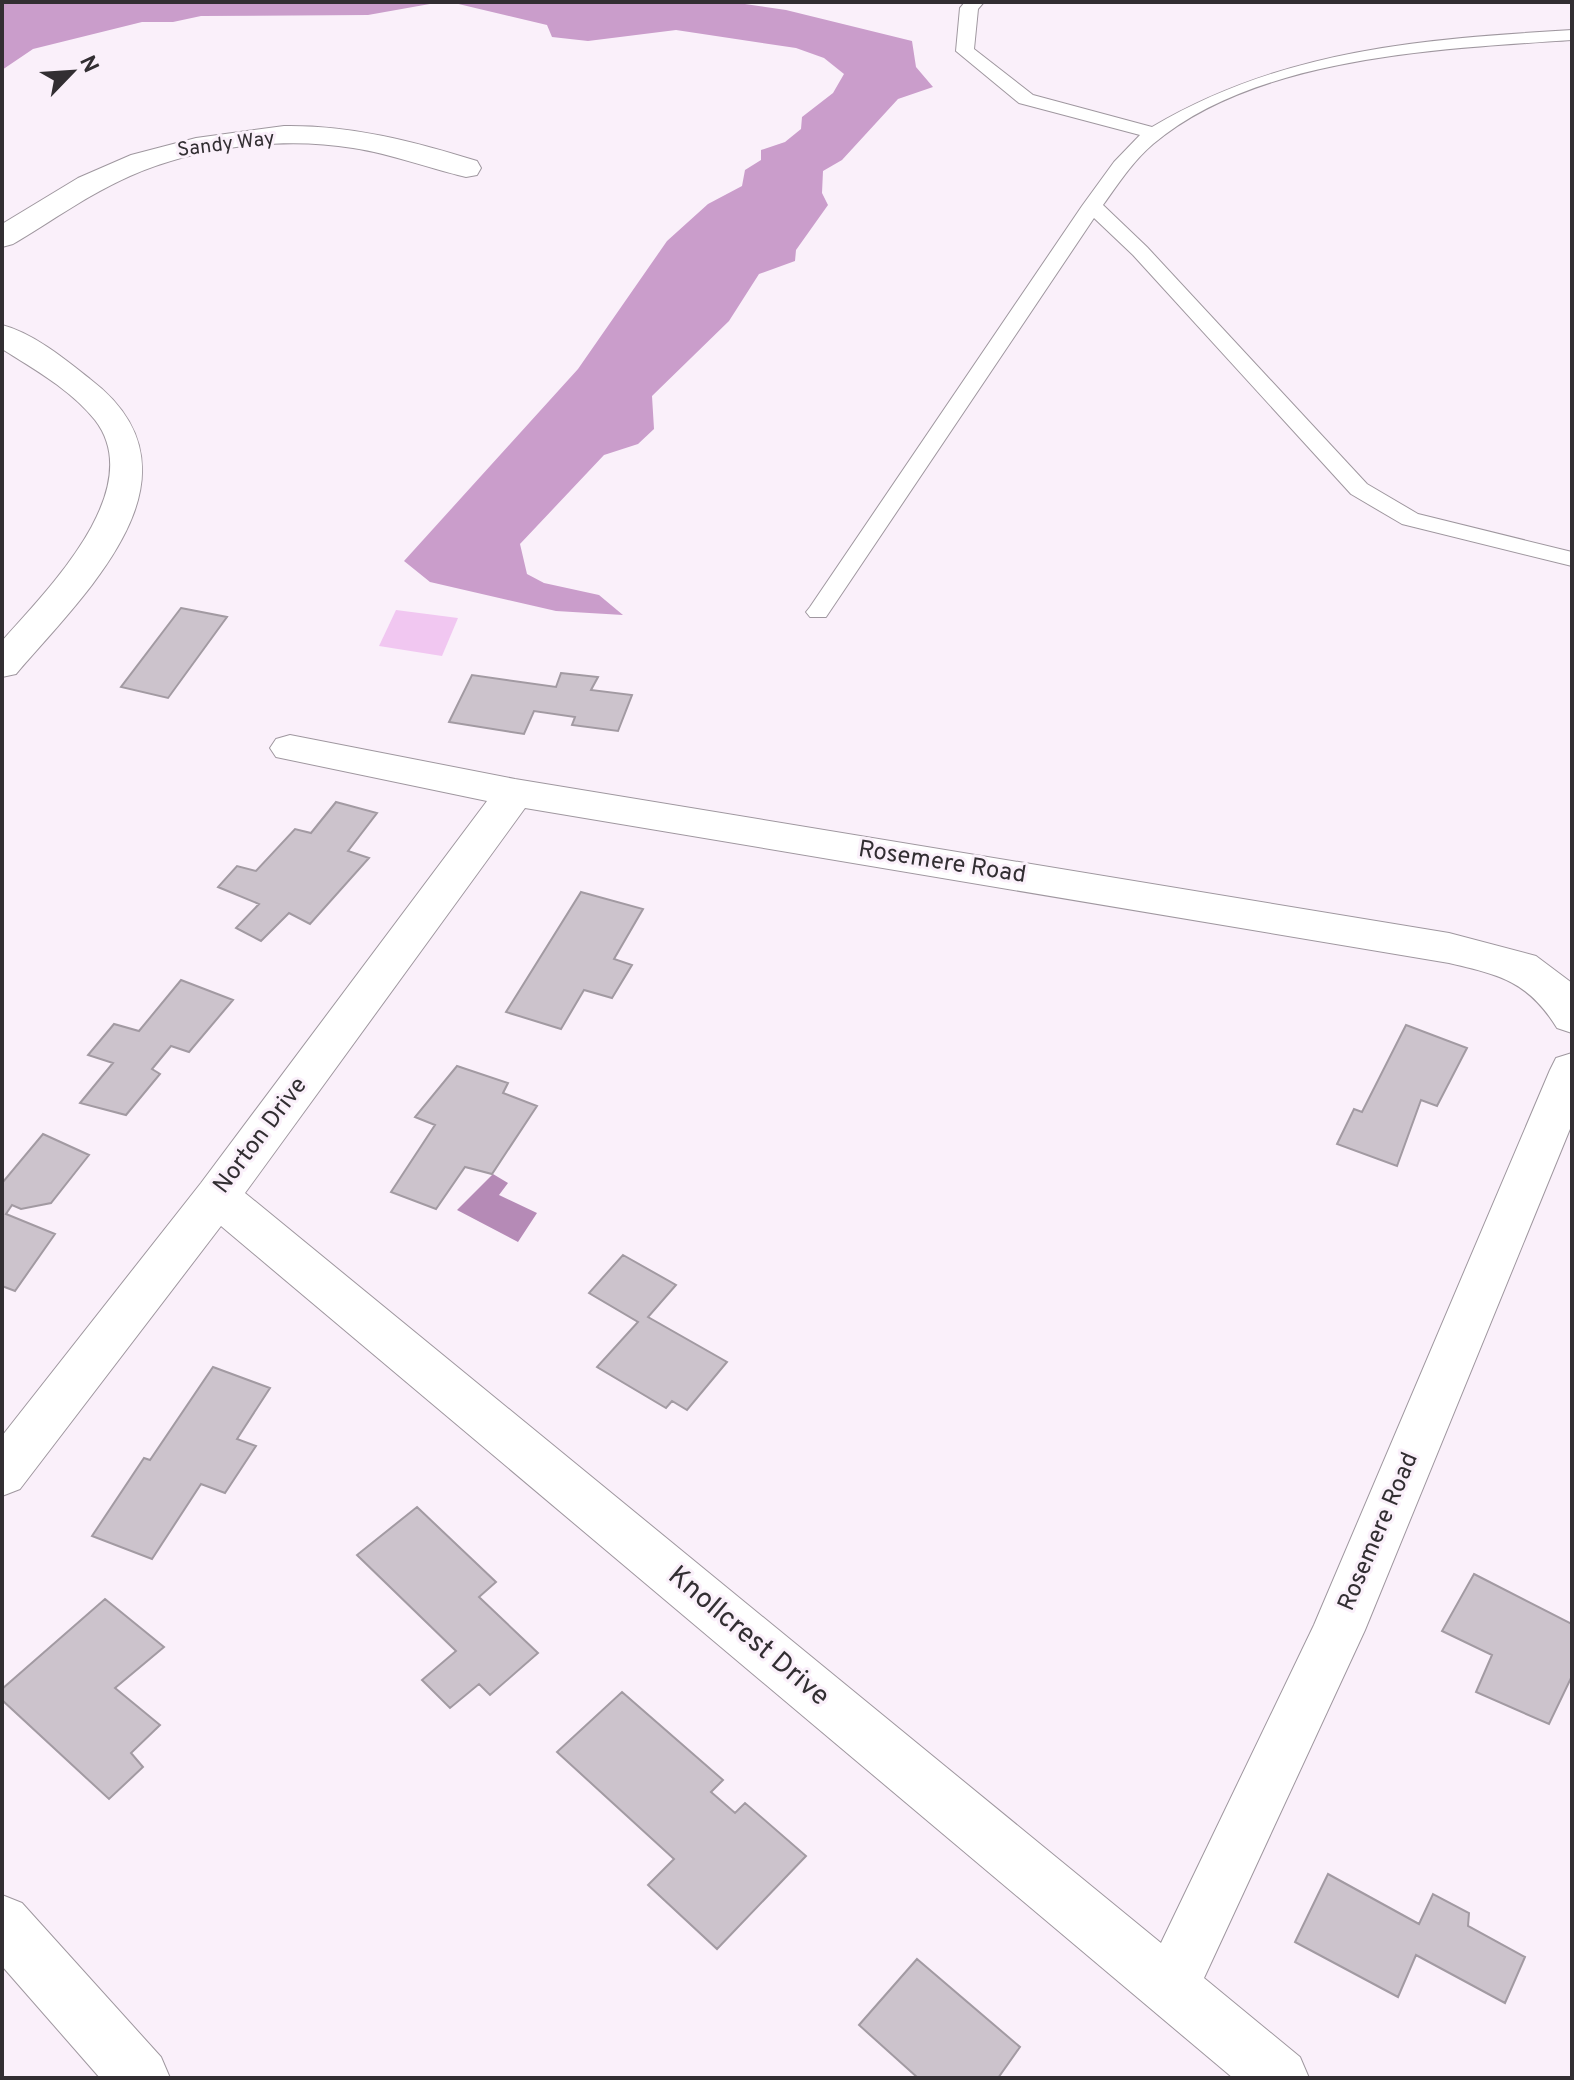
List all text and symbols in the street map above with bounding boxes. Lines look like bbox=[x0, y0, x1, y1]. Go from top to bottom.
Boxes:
north arrow bbox=[32, 32, 112, 112]
text: N bbox=[72, 52, 103, 77]
street label: Sandy Way bbox=[176, 126, 276, 164]
street label: Rosemere Road bbox=[856, 835, 1028, 891]
street label: Norton Drive bbox=[207, 1072, 315, 1200]
street label: Rosemere Road bbox=[1332, 1448, 1426, 1616]
street label: Knollcrest Drive bbox=[660, 1559, 836, 1715]

